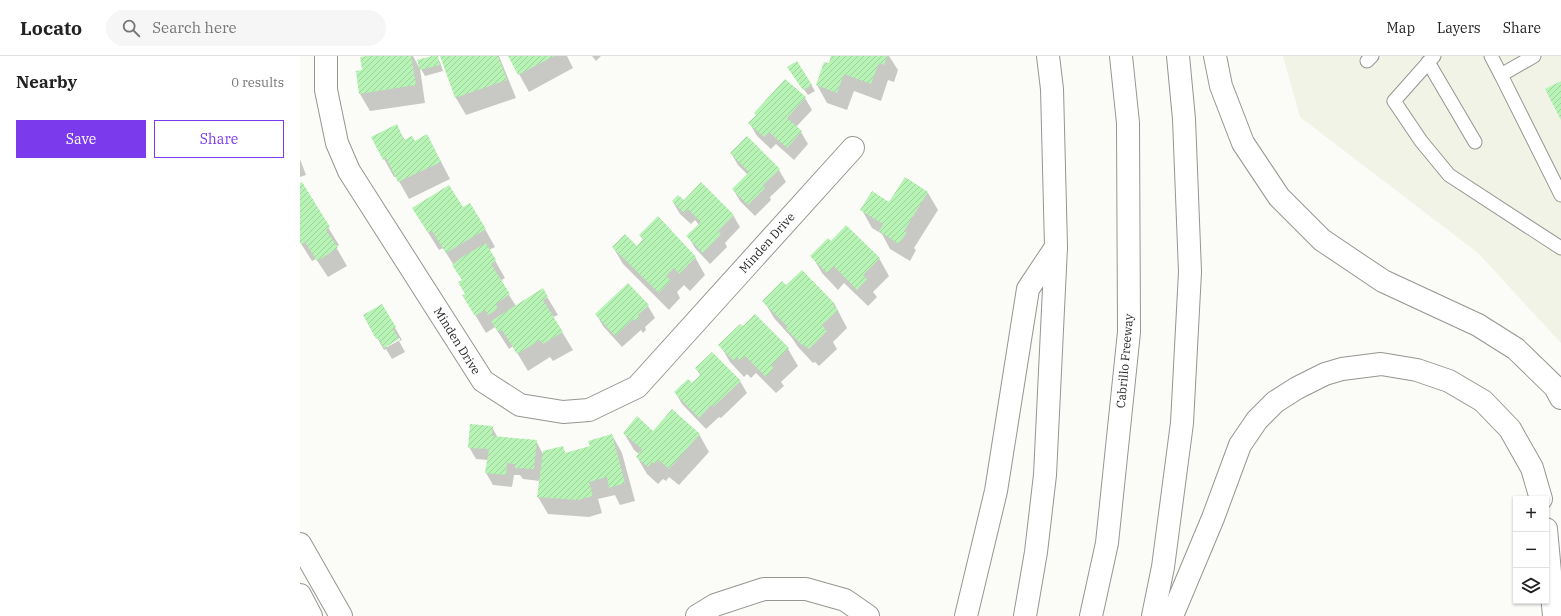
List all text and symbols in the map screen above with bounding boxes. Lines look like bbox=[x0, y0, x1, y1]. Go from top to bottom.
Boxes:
search box bbox=[106, 10, 386, 46]
text: Locato bbox=[20, 16, 82, 40]
icon: search bbox=[120, 17, 142, 39]
text: Search here bbox=[152, 18, 237, 37]
text: Map bbox=[1387, 19, 1415, 37]
text: Layers bbox=[1437, 19, 1481, 37]
text: Share bbox=[1503, 19, 1541, 37]
text: Nearby bbox=[16, 71, 77, 93]
text: 0 results bbox=[231, 74, 284, 91]
button: Save bbox=[16, 120, 146, 158]
button: Share bbox=[154, 120, 284, 158]
street label: Minden Drive bbox=[735, 209, 798, 276]
street label: Minden Drive bbox=[431, 304, 484, 377]
street label: Cabrillo Freeway bbox=[1113, 313, 1136, 409]
map controls bbox=[1513, 496, 1549, 604]
button: + bbox=[1513, 496, 1549, 532]
button: − bbox=[1513, 532, 1549, 568]
button: layers bbox=[1513, 568, 1549, 604]

